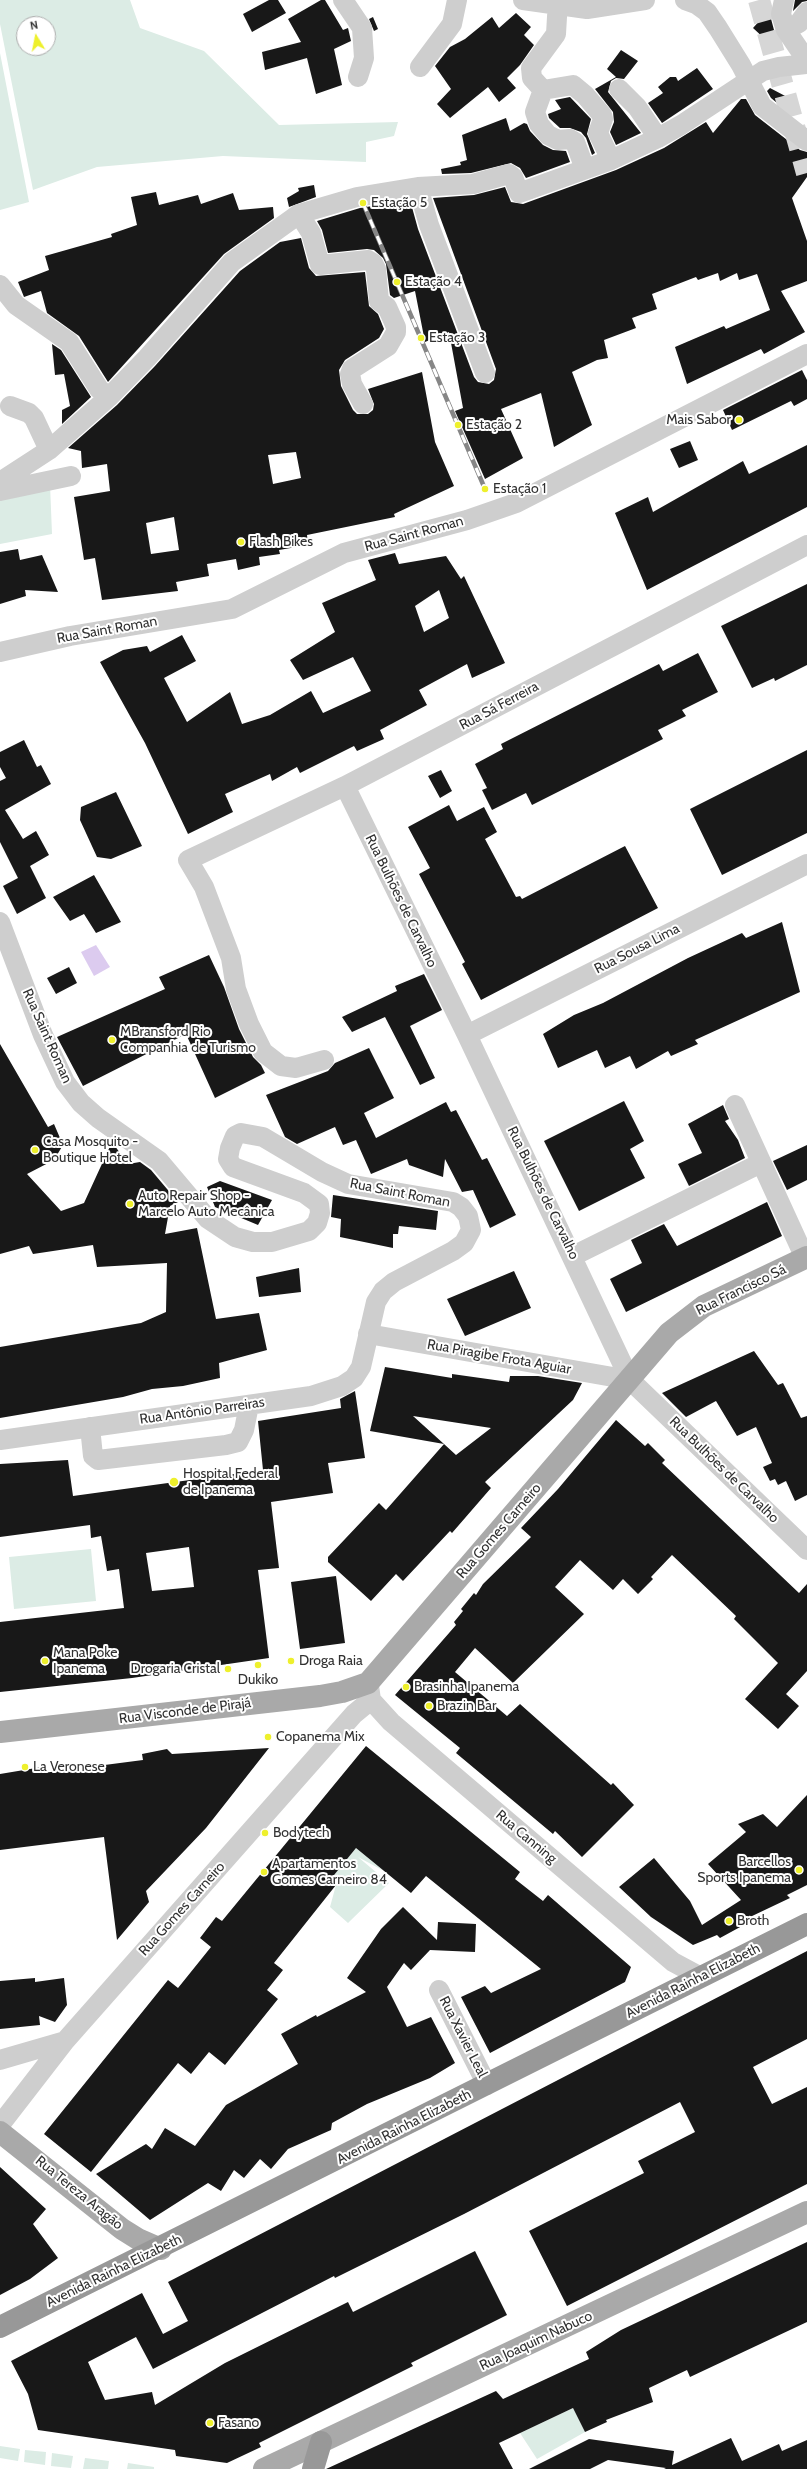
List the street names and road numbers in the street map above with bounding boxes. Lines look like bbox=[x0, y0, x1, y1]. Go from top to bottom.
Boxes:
street label: Rua Saint Roman bbox=[363, 513, 465, 555]
street label: Rua Saint Roman bbox=[56, 613, 158, 647]
street label: Rua Sá Ferreira bbox=[457, 678, 541, 734]
street label: Rua Bulhões de Carvalho bbox=[361, 832, 441, 970]
street label: Rua Sousa Lima bbox=[592, 920, 682, 978]
street label: Rua Saint Roman bbox=[19, 986, 75, 1086]
street label: Rua Bulhões de Carvalho bbox=[503, 1124, 583, 1262]
street label: Rua Saint Roman bbox=[349, 1175, 451, 1211]
street label: Rua Francisco Sá bbox=[693, 1261, 789, 1319]
street label: Rua Piragibe Frota Aguiar bbox=[426, 1336, 572, 1378]
street label: Rua Antônio Parreiras bbox=[138, 1394, 266, 1428]
street label: Rua Bulhões de Carvalho bbox=[666, 1413, 782, 1527]
street label: Rua Gomes Carneiro bbox=[453, 1480, 545, 1582]
street label: Rua Visconde de Pirajá bbox=[118, 1695, 252, 1727]
street label: Rua Canning bbox=[492, 1807, 560, 1867]
street label: Rua Gomes Carneiro bbox=[135, 1859, 229, 1959]
street label: Avenida Rainha Elizabeth bbox=[623, 1940, 763, 2022]
street label: Rua Xavier Leal bbox=[435, 1994, 491, 2080]
street label: Avenida Rainha Elizabeth bbox=[334, 2086, 474, 2168]
street label: Rua Tereza Aragão bbox=[32, 2153, 126, 2233]
street label: Avenida Rainha Elizabeth bbox=[44, 2231, 184, 2311]
street label: Rua Joaquim Nabuco bbox=[477, 2308, 595, 2374]

